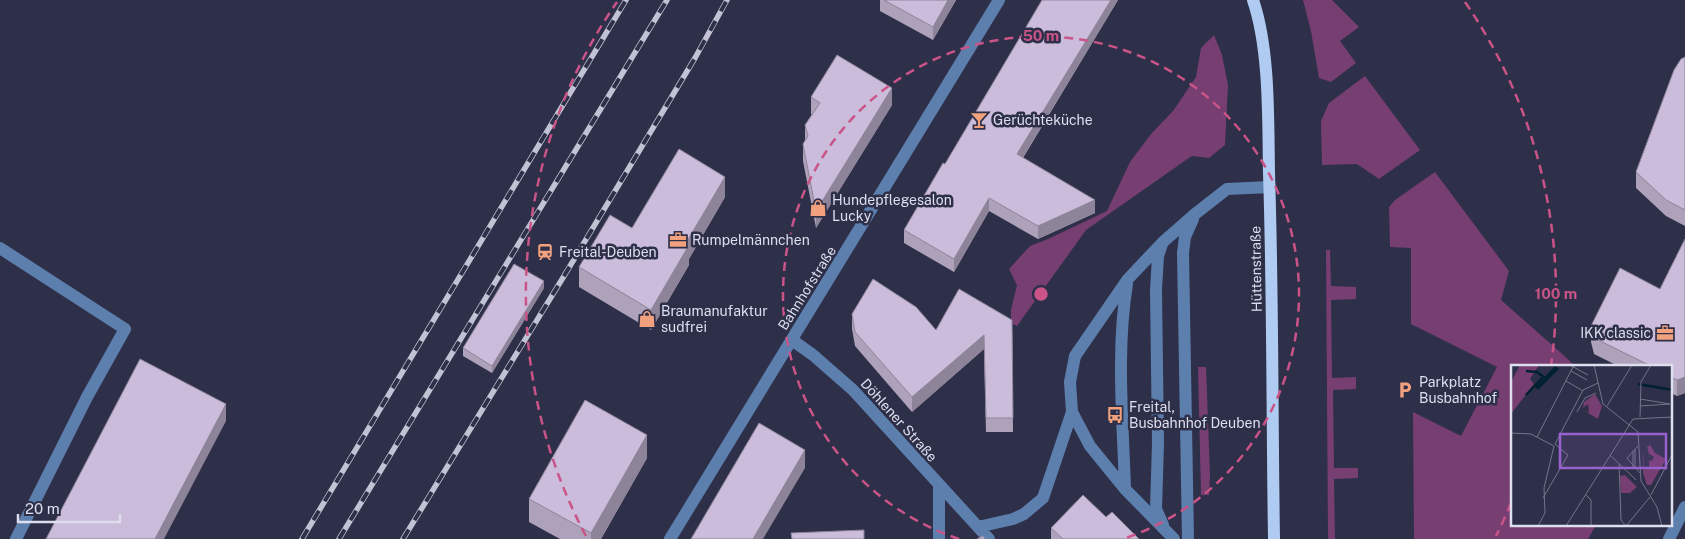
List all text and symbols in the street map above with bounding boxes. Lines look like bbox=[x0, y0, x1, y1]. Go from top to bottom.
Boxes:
text: 50 m bbox=[1023, 27, 1059, 44]
bar icon: Gerüchteküche bbox=[969, 110, 989, 130]
place label: Gerüchteküche bbox=[993, 112, 1093, 128]
place label: Hundepflegesalon Lucky bbox=[832, 192, 952, 224]
shop icon: Hundepflegesalon Lucky bbox=[808, 198, 828, 218]
street label: Hüttenstraße bbox=[1247, 226, 1265, 312]
office icon: Rumpelmännchen bbox=[668, 230, 688, 250]
place label: Rumpelmännchen bbox=[692, 232, 810, 248]
station icon: Freital-Deuben bbox=[535, 242, 555, 262]
street label: Bahnhofstraße bbox=[775, 243, 839, 333]
place label: Freital-Deuben bbox=[559, 244, 657, 260]
centre of rings bbox=[1032, 285, 1050, 303]
text: 100 m bbox=[1535, 285, 1577, 302]
place label: Braumanufaktur sudfrei bbox=[661, 303, 768, 335]
shop icon: Braumanufaktur sudfrei bbox=[637, 309, 657, 329]
office icon: IKK classic bbox=[1655, 323, 1675, 343]
place label: IKK classic bbox=[1580, 325, 1651, 341]
inset map bbox=[1511, 365, 1672, 526]
place label: Parkplatz Busbahnhof bbox=[1419, 374, 1497, 406]
street label: Döhlener Straße bbox=[858, 375, 940, 465]
parking icon: Parkplatz Busbahnhof bbox=[1395, 380, 1415, 400]
place label: Freital, Busbahnhof Deuben bbox=[1129, 399, 1261, 431]
bus stop icon: Freital, Busbahnhof Deuben bbox=[1105, 405, 1125, 425]
scale bar bbox=[18, 492, 120, 524]
text: 20 m bbox=[25, 500, 60, 517]

